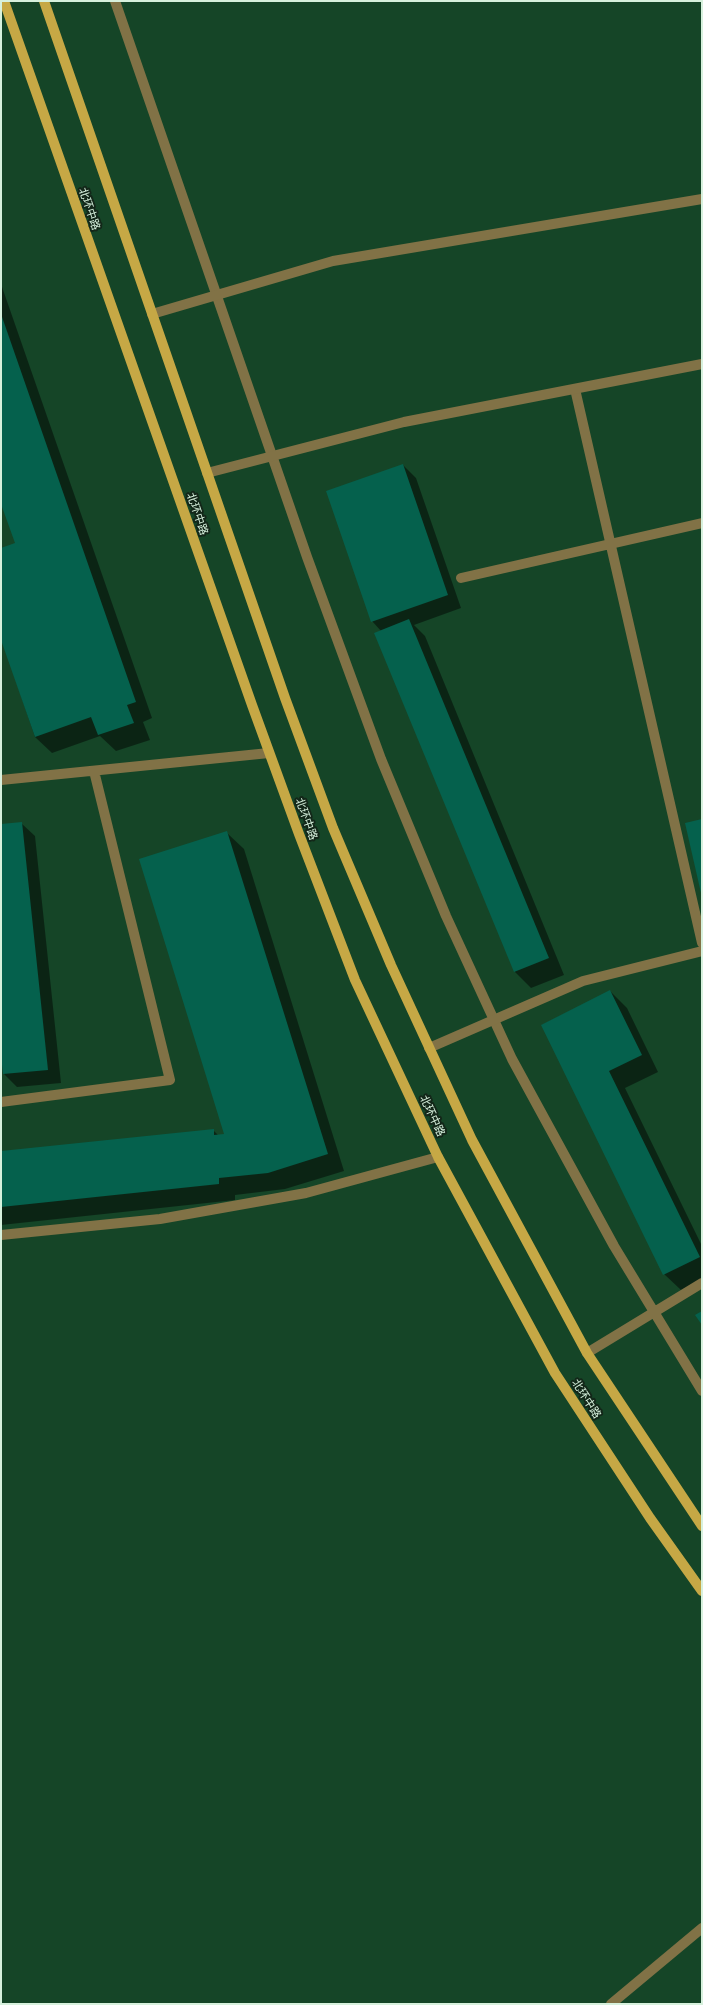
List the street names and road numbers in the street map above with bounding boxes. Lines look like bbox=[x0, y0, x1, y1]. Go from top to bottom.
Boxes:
street label: 北环中路 bbox=[76, 186, 102, 232]
street label: 北环中路 bbox=[184, 491, 210, 537]
street label: 北环中路 bbox=[292, 796, 320, 842]
street label: 北环中路 bbox=[417, 1093, 447, 1139]
street label: 北环中路 bbox=[568, 1377, 604, 1421]

